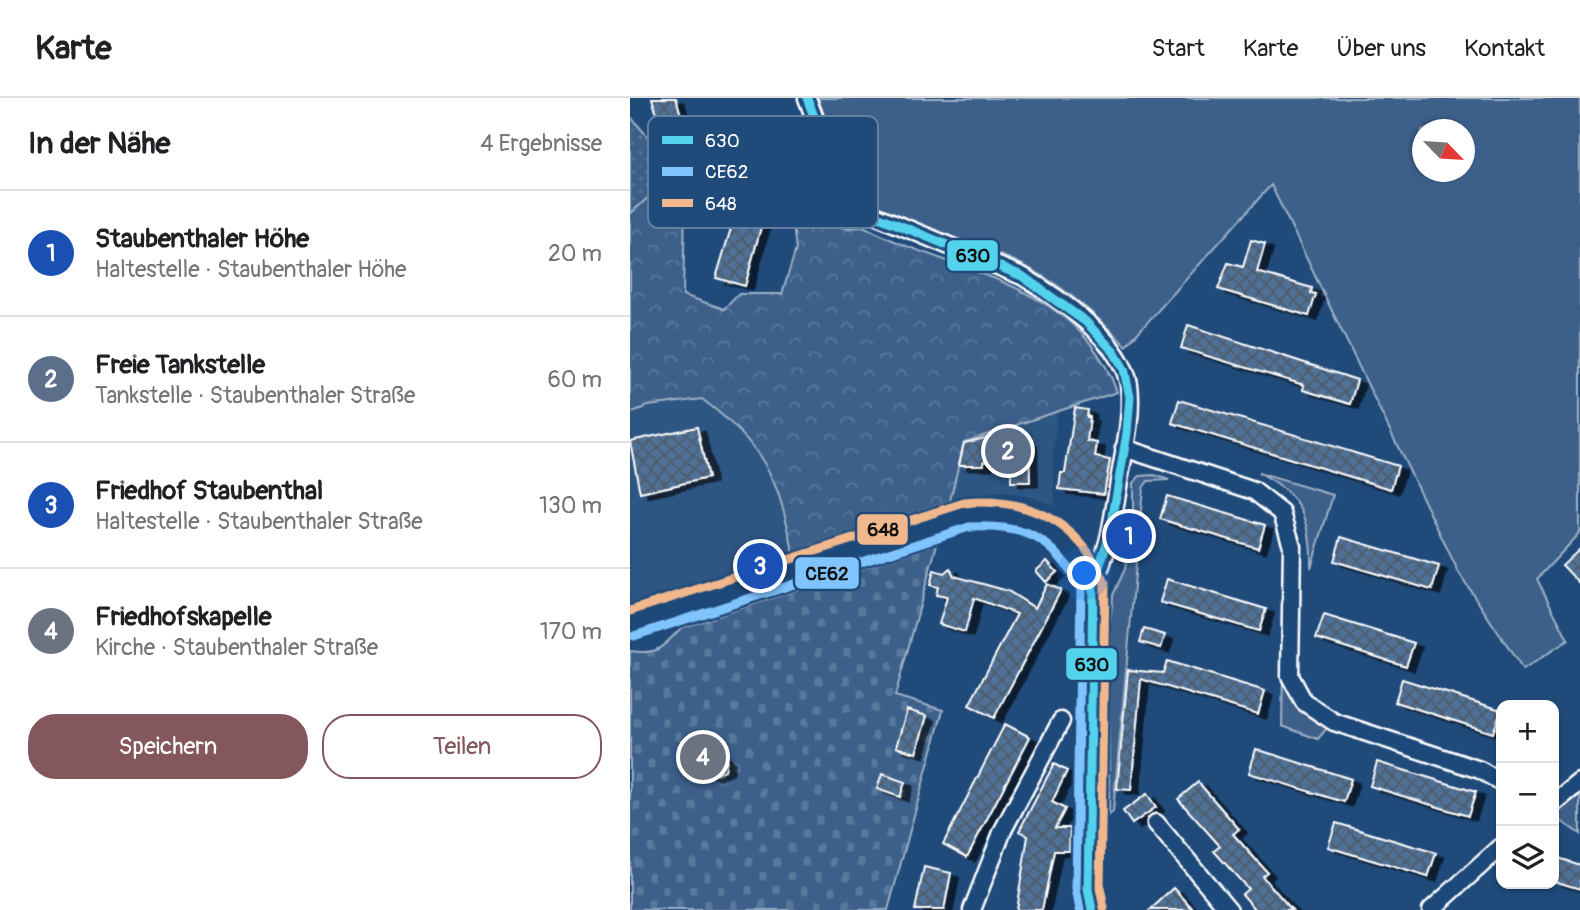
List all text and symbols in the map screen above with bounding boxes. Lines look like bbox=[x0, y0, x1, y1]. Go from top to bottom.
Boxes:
text: Karte bbox=[35, 28, 112, 69]
text: Start bbox=[1152, 34, 1205, 63]
text: Karte bbox=[1243, 34, 1298, 63]
text: Über uns bbox=[1336, 34, 1426, 63]
text: Kontakt bbox=[1464, 34, 1545, 63]
legend bbox=[648, 116, 878, 228]
north arrow bbox=[1412, 119, 1475, 182]
text: In der Nähe bbox=[28, 125, 170, 162]
text: 4 Ergebnisse bbox=[480, 129, 602, 158]
text: 630 bbox=[705, 129, 740, 153]
text: CE62 bbox=[705, 160, 748, 184]
text: 648 bbox=[705, 192, 737, 216]
text: Staubenthaler Höhe bbox=[95, 223, 309, 255]
text: 1 bbox=[47, 239, 56, 268]
text: 20 m bbox=[548, 239, 602, 268]
line badge: 630 bbox=[946, 239, 999, 272]
text: 630 bbox=[956, 244, 990, 268]
text: Haltestelle · Staubenthaler Höhe bbox=[95, 255, 406, 284]
text: Freie Tankstelle bbox=[95, 349, 265, 381]
text: 2 bbox=[45, 365, 57, 394]
text: 60 m bbox=[547, 365, 602, 394]
text: Tankstelle · Staubenthaler Straße bbox=[95, 381, 415, 410]
pin: 2 bbox=[985, 425, 1031, 477]
text: Friedhof Staubenthal bbox=[95, 475, 323, 507]
text: 3 bbox=[45, 491, 57, 520]
text: 130 m bbox=[539, 491, 602, 520]
text: Haltestelle · Staubenthaler Straße bbox=[95, 507, 423, 536]
pin: 1 bbox=[1106, 510, 1152, 562]
line badge: 648 bbox=[856, 513, 909, 546]
text: 648 bbox=[867, 518, 899, 542]
pin: 3 bbox=[737, 540, 783, 592]
line badge: CE62 bbox=[794, 556, 860, 590]
your location bbox=[1067, 556, 1101, 590]
text: CE62 bbox=[805, 562, 849, 586]
text: Friedhofskapelle bbox=[95, 601, 272, 633]
text: 4 bbox=[44, 617, 58, 646]
text: 170 m bbox=[540, 617, 602, 646]
text: Kirche · Staubenthaler Straße bbox=[95, 633, 378, 662]
line badge: 630 bbox=[1065, 647, 1118, 681]
text: 630 bbox=[1075, 653, 1109, 677]
map controls bbox=[1496, 700, 1559, 889]
button: + bbox=[1496, 700, 1559, 763]
button: Speichern bbox=[28, 714, 308, 779]
button: Teilen bbox=[322, 714, 602, 779]
pin: 4 bbox=[680, 731, 726, 783]
button: − bbox=[1496, 763, 1559, 826]
button: layers bbox=[1496, 826, 1559, 889]

